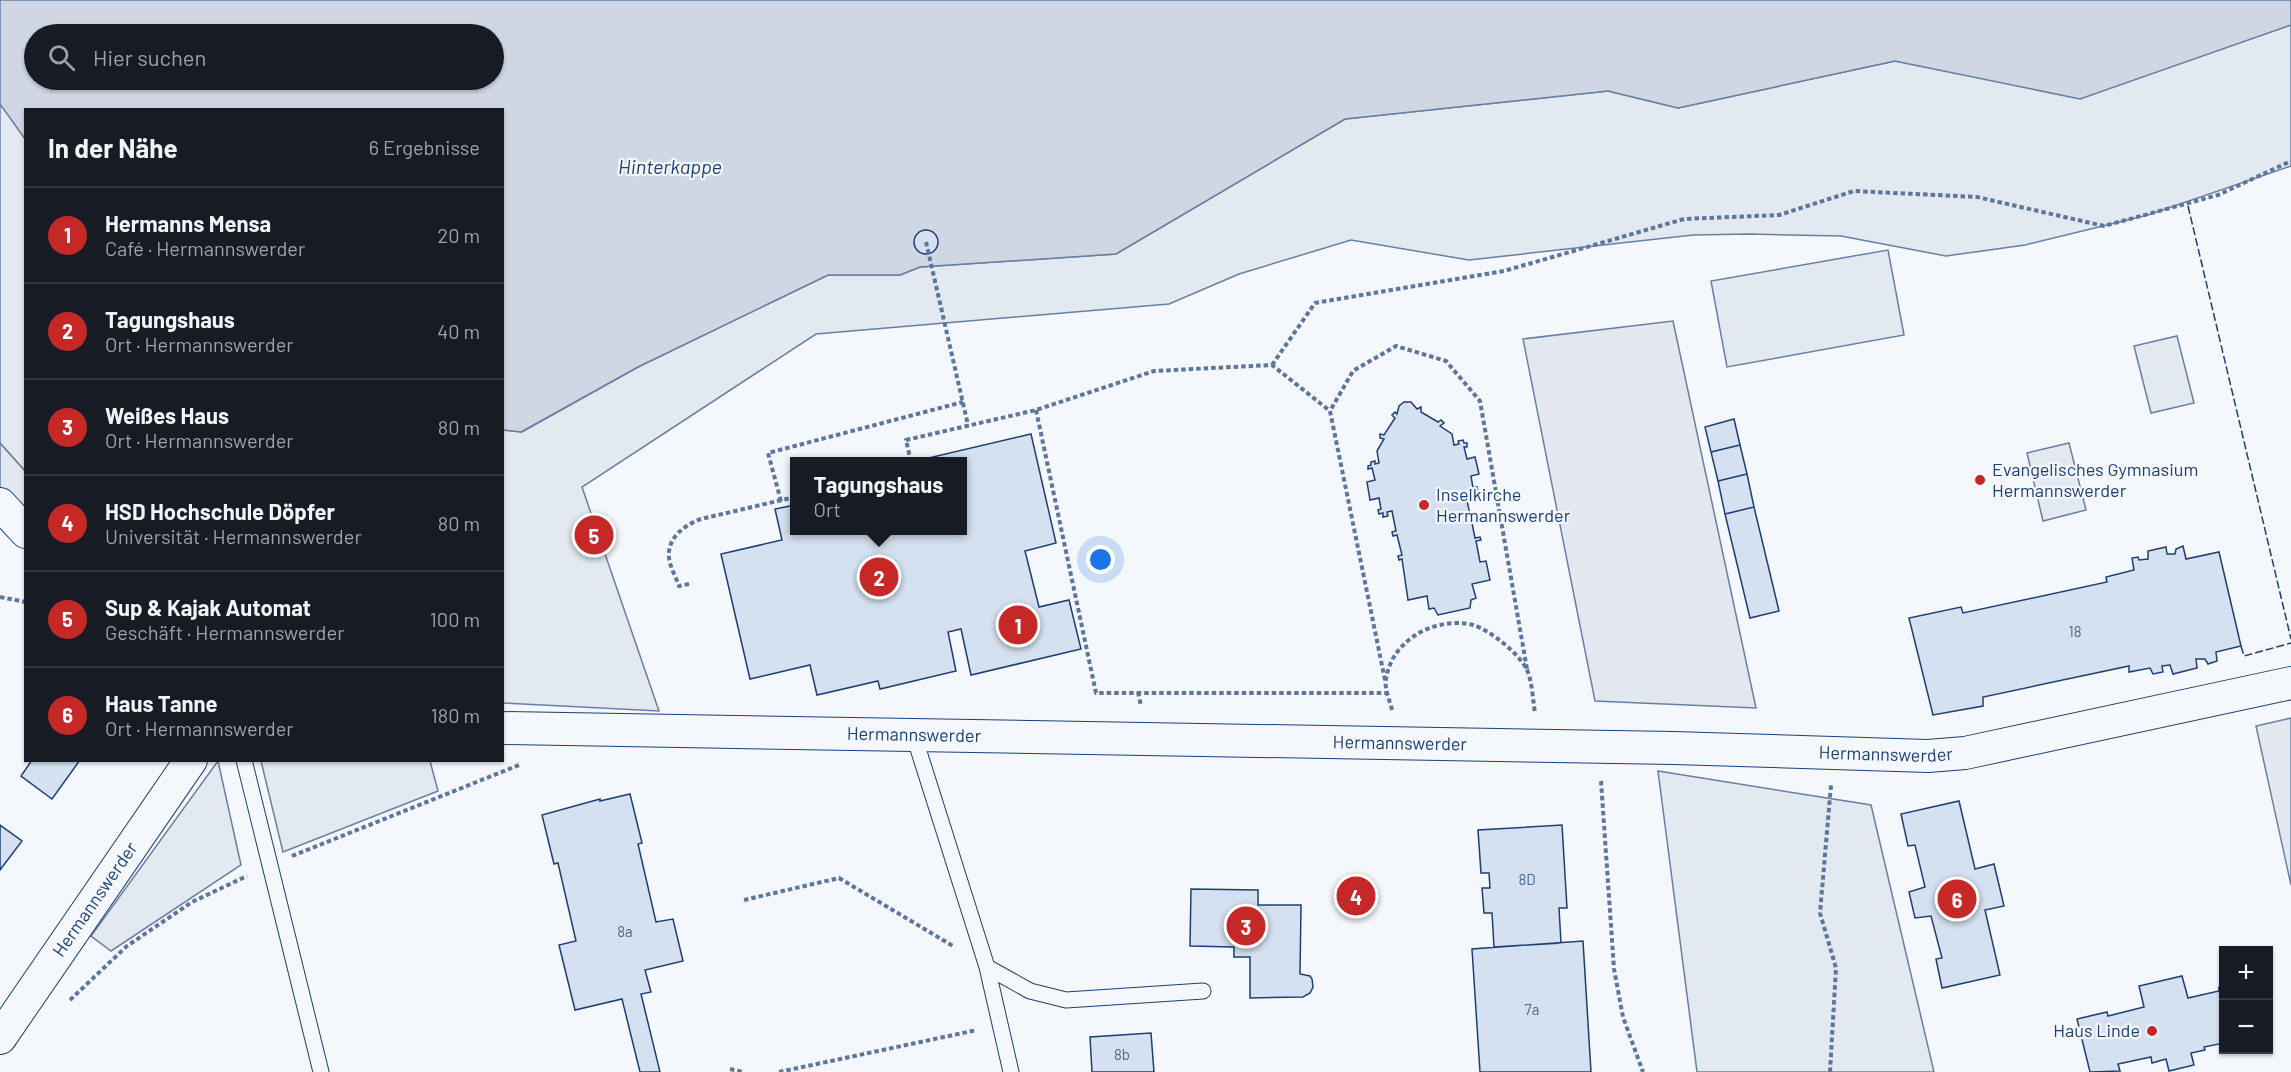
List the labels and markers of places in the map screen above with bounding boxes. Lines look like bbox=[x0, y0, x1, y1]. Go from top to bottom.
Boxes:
place label: Evangelisches Gymnasium Hermannswerder bbox=[1992, 458, 2198, 501]
marker: Evangelisches Gymnasium Hermannswerder bbox=[1973, 473, 1987, 487]
place label: Inselkirche Hermannswerder bbox=[1436, 483, 1571, 526]
marker: Inselkirche Hermannswerder bbox=[1417, 498, 1431, 512]
pin: 5 bbox=[574, 512, 614, 558]
pin: 2 bbox=[860, 554, 898, 600]
pin: 1 bbox=[998, 602, 1038, 648]
pin: 4 bbox=[1336, 874, 1376, 918]
pin: 6 bbox=[1938, 876, 1976, 922]
pin: 3 bbox=[1226, 904, 1266, 948]
place label: Haus Linde bbox=[2053, 1019, 2140, 1041]
marker: Haus Linde bbox=[2145, 1024, 2159, 1038]

